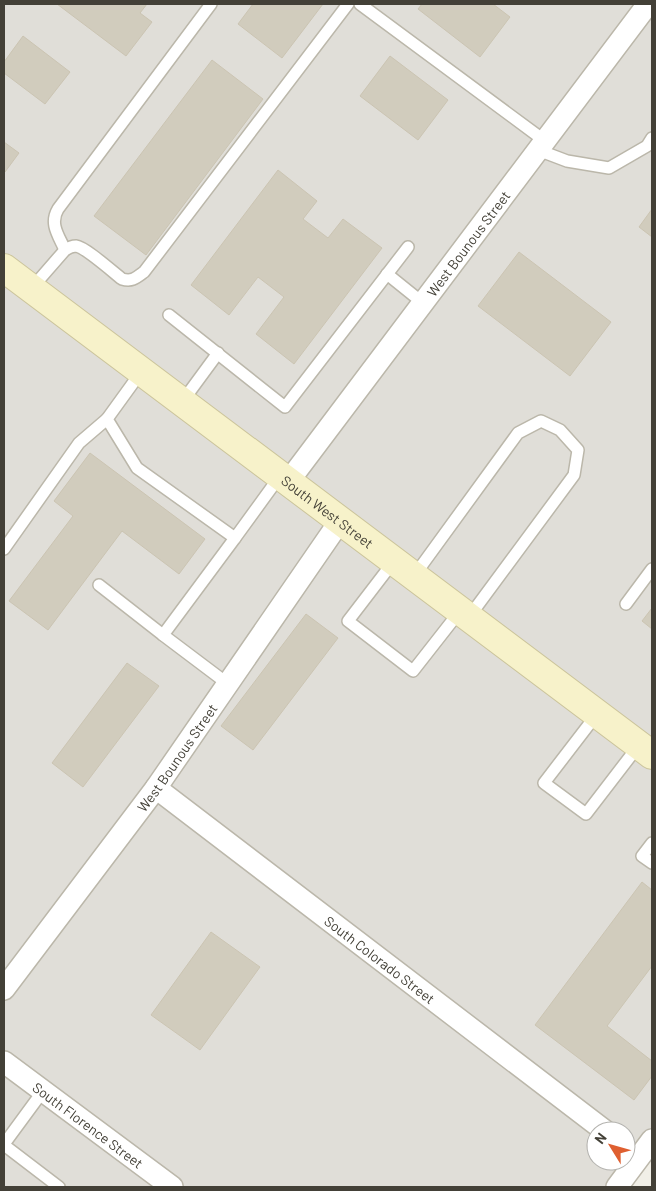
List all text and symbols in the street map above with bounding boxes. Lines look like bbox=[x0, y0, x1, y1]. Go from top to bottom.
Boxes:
street label: West Bounous Street bbox=[423, 187, 513, 299]
street label: South West Street bbox=[278, 471, 377, 551]
street label: West Bounous Street bbox=[133, 700, 220, 815]
street label: South Colorado Street bbox=[322, 912, 439, 1007]
street label: South Florence Street bbox=[30, 1078, 147, 1171]
north arrow bbox=[586, 1121, 636, 1171]
text: N bbox=[591, 1129, 610, 1147]

